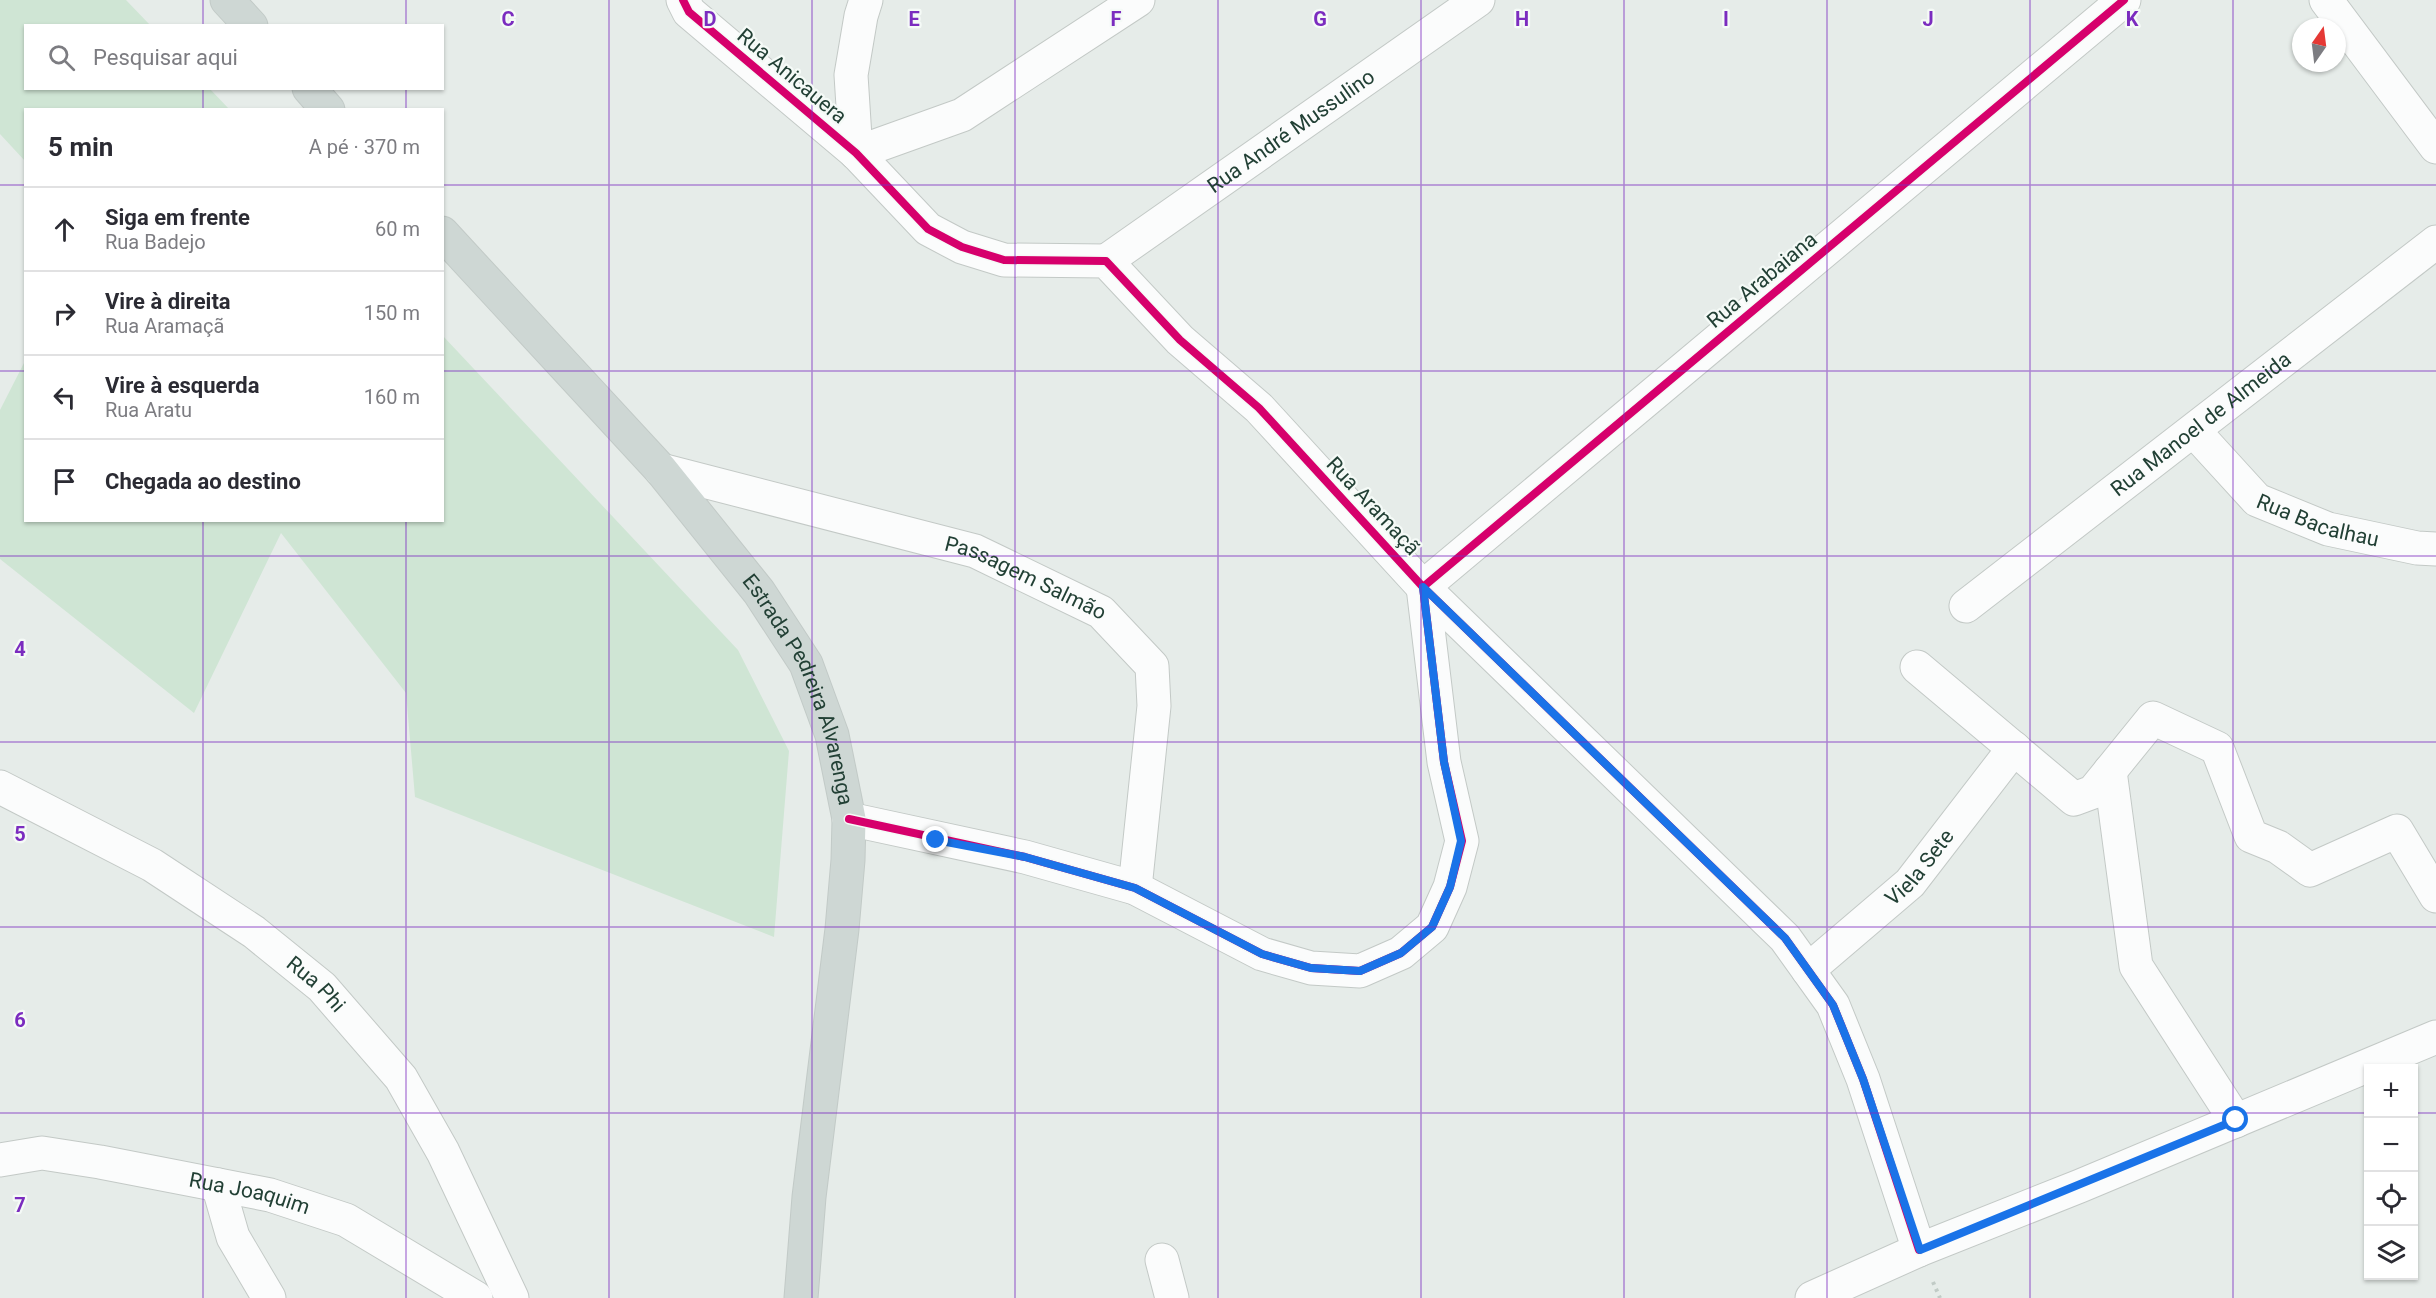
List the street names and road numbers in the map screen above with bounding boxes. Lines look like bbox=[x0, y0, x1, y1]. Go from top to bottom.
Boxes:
street label: Rua Anicauera bbox=[733, 23, 851, 129]
street label: Rua André Mussulino bbox=[1203, 64, 1379, 198]
street label: Rua Arabaiana bbox=[1702, 227, 1822, 333]
street label: Rua Manoel de Almeida bbox=[2106, 347, 2296, 501]
street label: Rua Aramaçã bbox=[1322, 452, 1424, 560]
street label: Rua Bacalhau bbox=[2253, 489, 2381, 552]
street label: Passagem Salmão bbox=[942, 532, 1110, 625]
street label: Estrada Pedreira Alvarenga bbox=[738, 569, 858, 807]
street label: Viela Sete bbox=[1880, 825, 1959, 911]
street label: Rua Phi bbox=[282, 951, 350, 1017]
street label: Rua Joaquim bbox=[187, 1168, 313, 1219]

